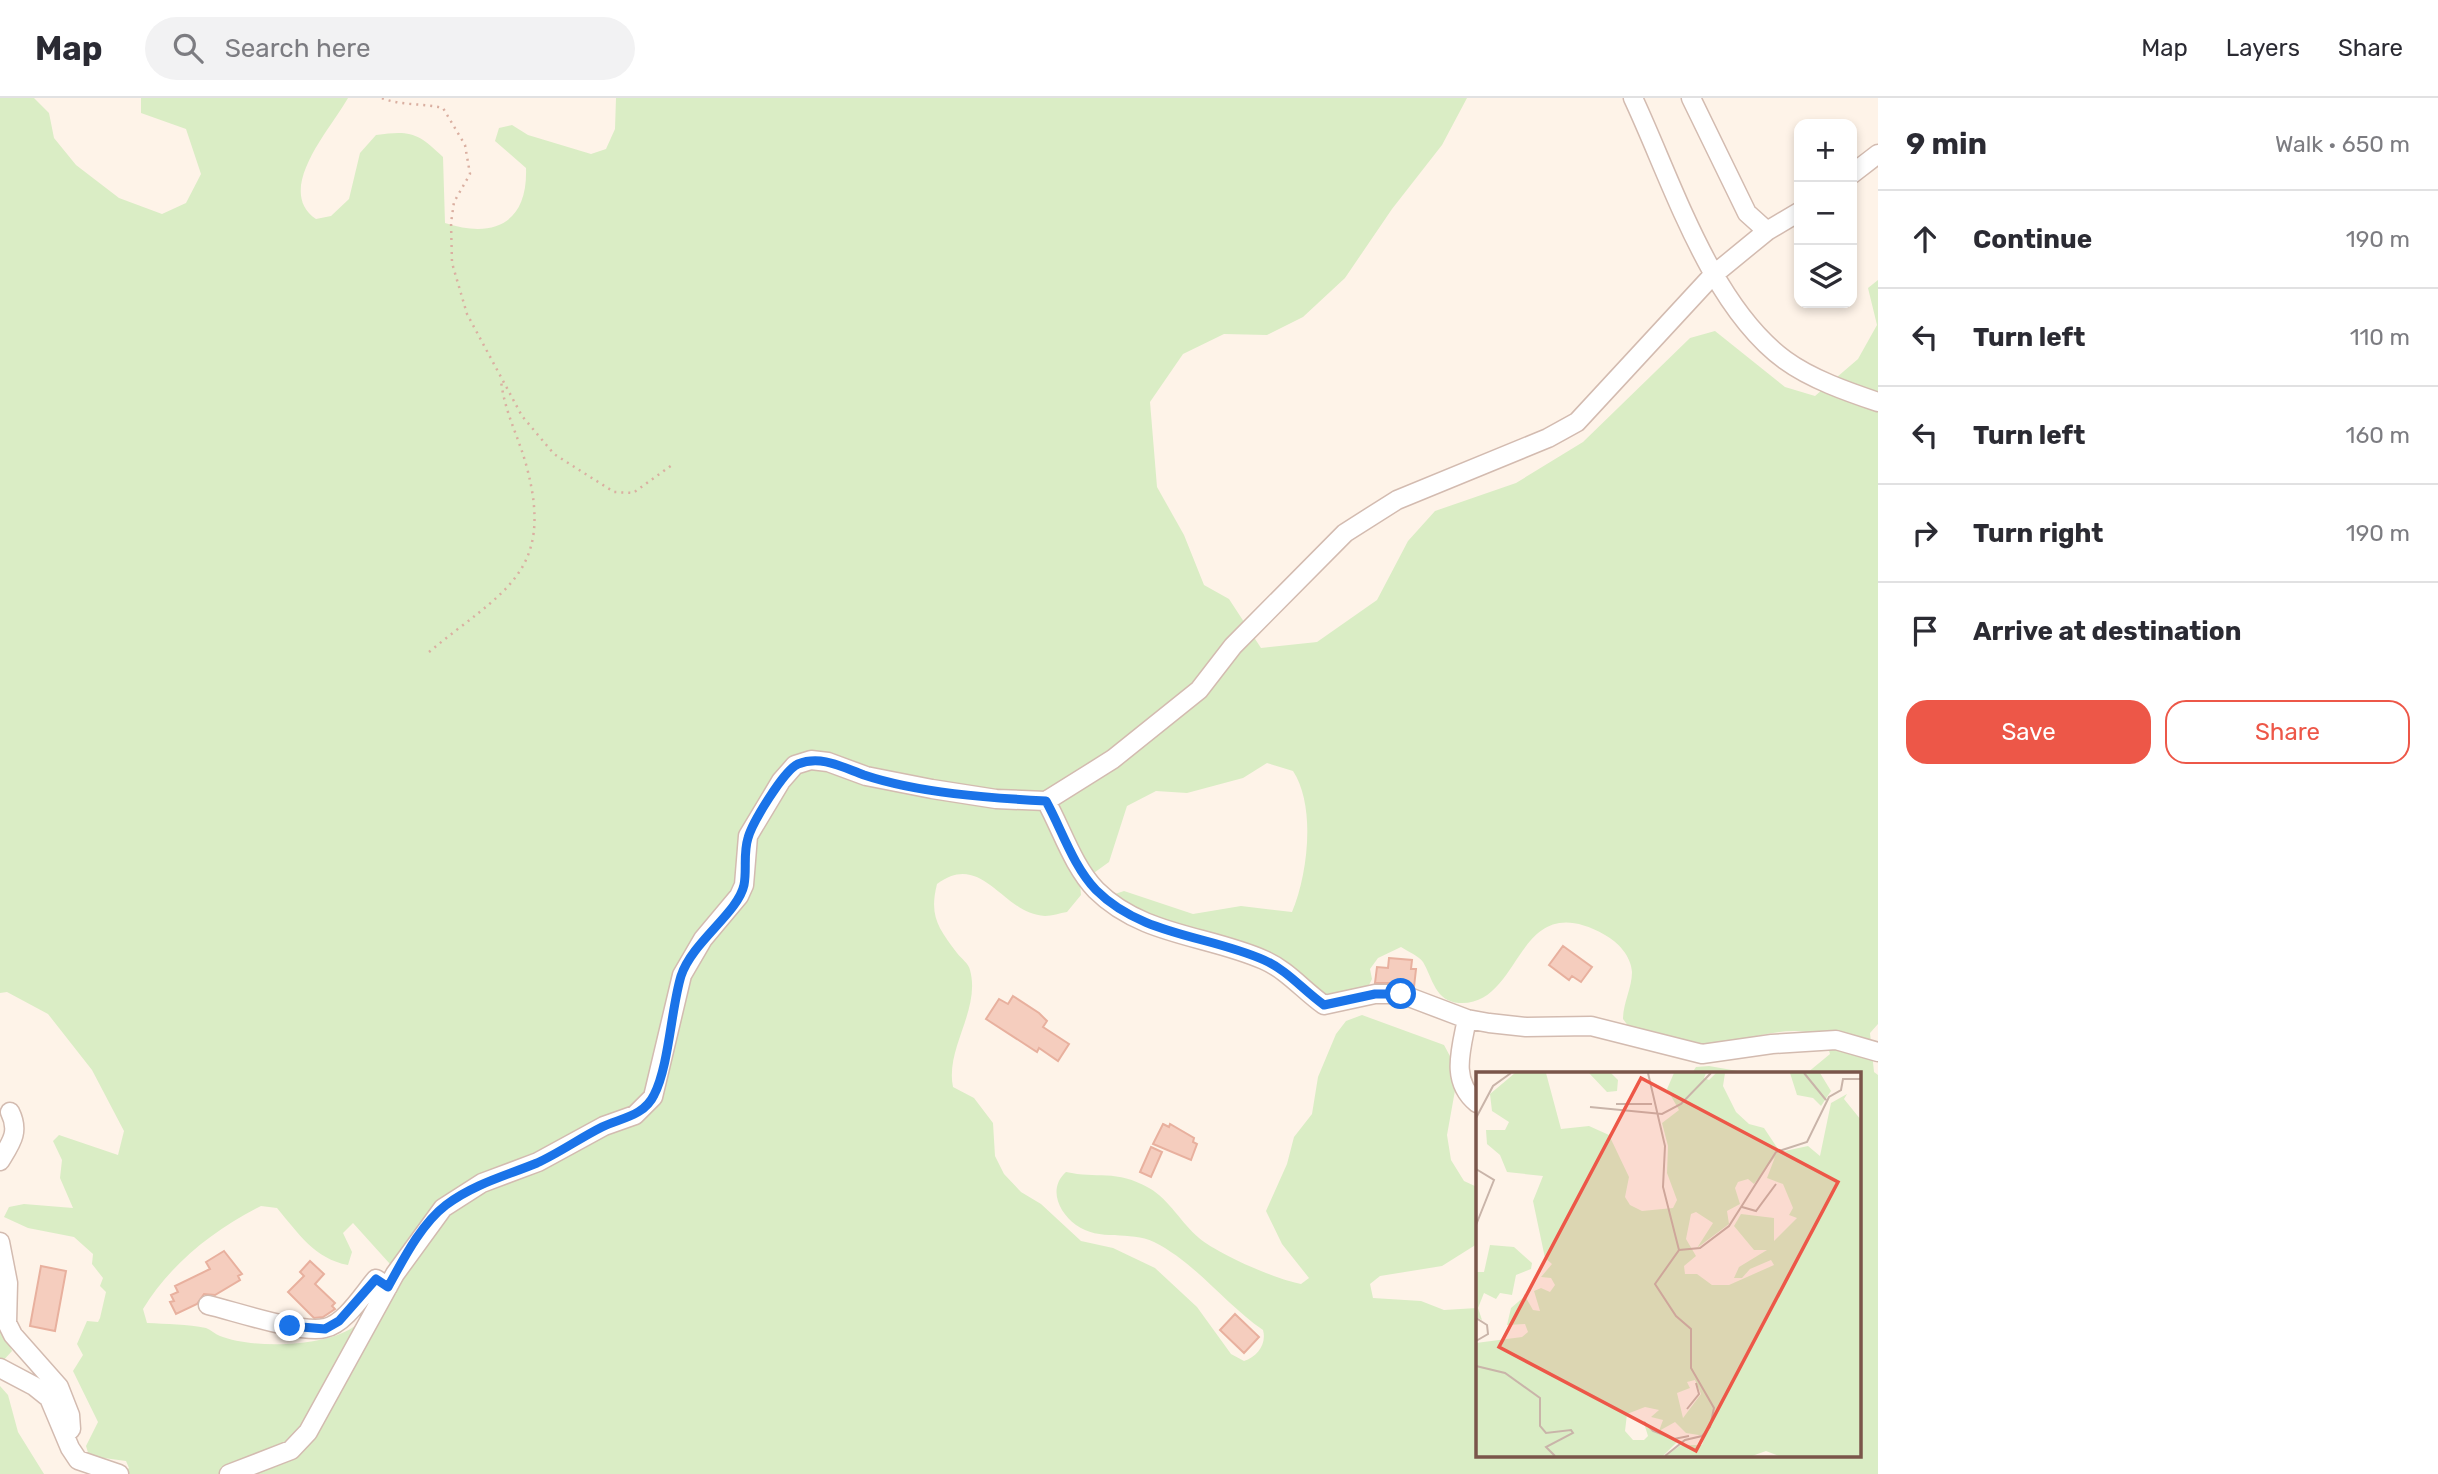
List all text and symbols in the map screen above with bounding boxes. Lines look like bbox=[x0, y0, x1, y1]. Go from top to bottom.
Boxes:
search box bbox=[145, 17, 635, 80]
text: Map bbox=[35, 29, 103, 68]
icon: search bbox=[169, 29, 207, 67]
text: Search here bbox=[225, 33, 370, 64]
text: Map bbox=[2141, 34, 2188, 62]
text: Layers bbox=[2226, 34, 2300, 62]
text: Share bbox=[2338, 34, 2403, 62]
map controls bbox=[1794, 119, 1857, 308]
button: + bbox=[1794, 119, 1857, 182]
text: 9 min bbox=[1906, 126, 1987, 162]
text: Walk · 650 m bbox=[2275, 130, 2410, 158]
button: − bbox=[1794, 182, 1857, 245]
icon: ahead bbox=[1906, 220, 1944, 258]
text: Continue bbox=[1973, 224, 2092, 255]
text: 190 m bbox=[2346, 225, 2410, 253]
button: layers bbox=[1794, 245, 1857, 308]
icon: left bbox=[1906, 318, 1944, 356]
text: Turn left bbox=[1973, 322, 2085, 353]
text: 110 m bbox=[2350, 323, 2410, 351]
icon: left bbox=[1906, 416, 1944, 454]
text: Turn left bbox=[1973, 420, 2085, 451]
text: 160 m bbox=[2346, 421, 2410, 449]
icon: right bbox=[1906, 514, 1944, 552]
text: Turn right bbox=[1973, 518, 2103, 549]
text: 190 m bbox=[2346, 519, 2410, 547]
icon: arrive bbox=[1906, 612, 1944, 650]
text: Arrive at destination bbox=[1973, 616, 2241, 647]
button: Save bbox=[1906, 700, 2151, 764]
button: Share bbox=[2165, 700, 2410, 764]
route start bbox=[1385, 978, 1416, 1009]
inset map bbox=[1476, 1072, 1860, 1456]
route end bbox=[274, 1310, 305, 1341]

